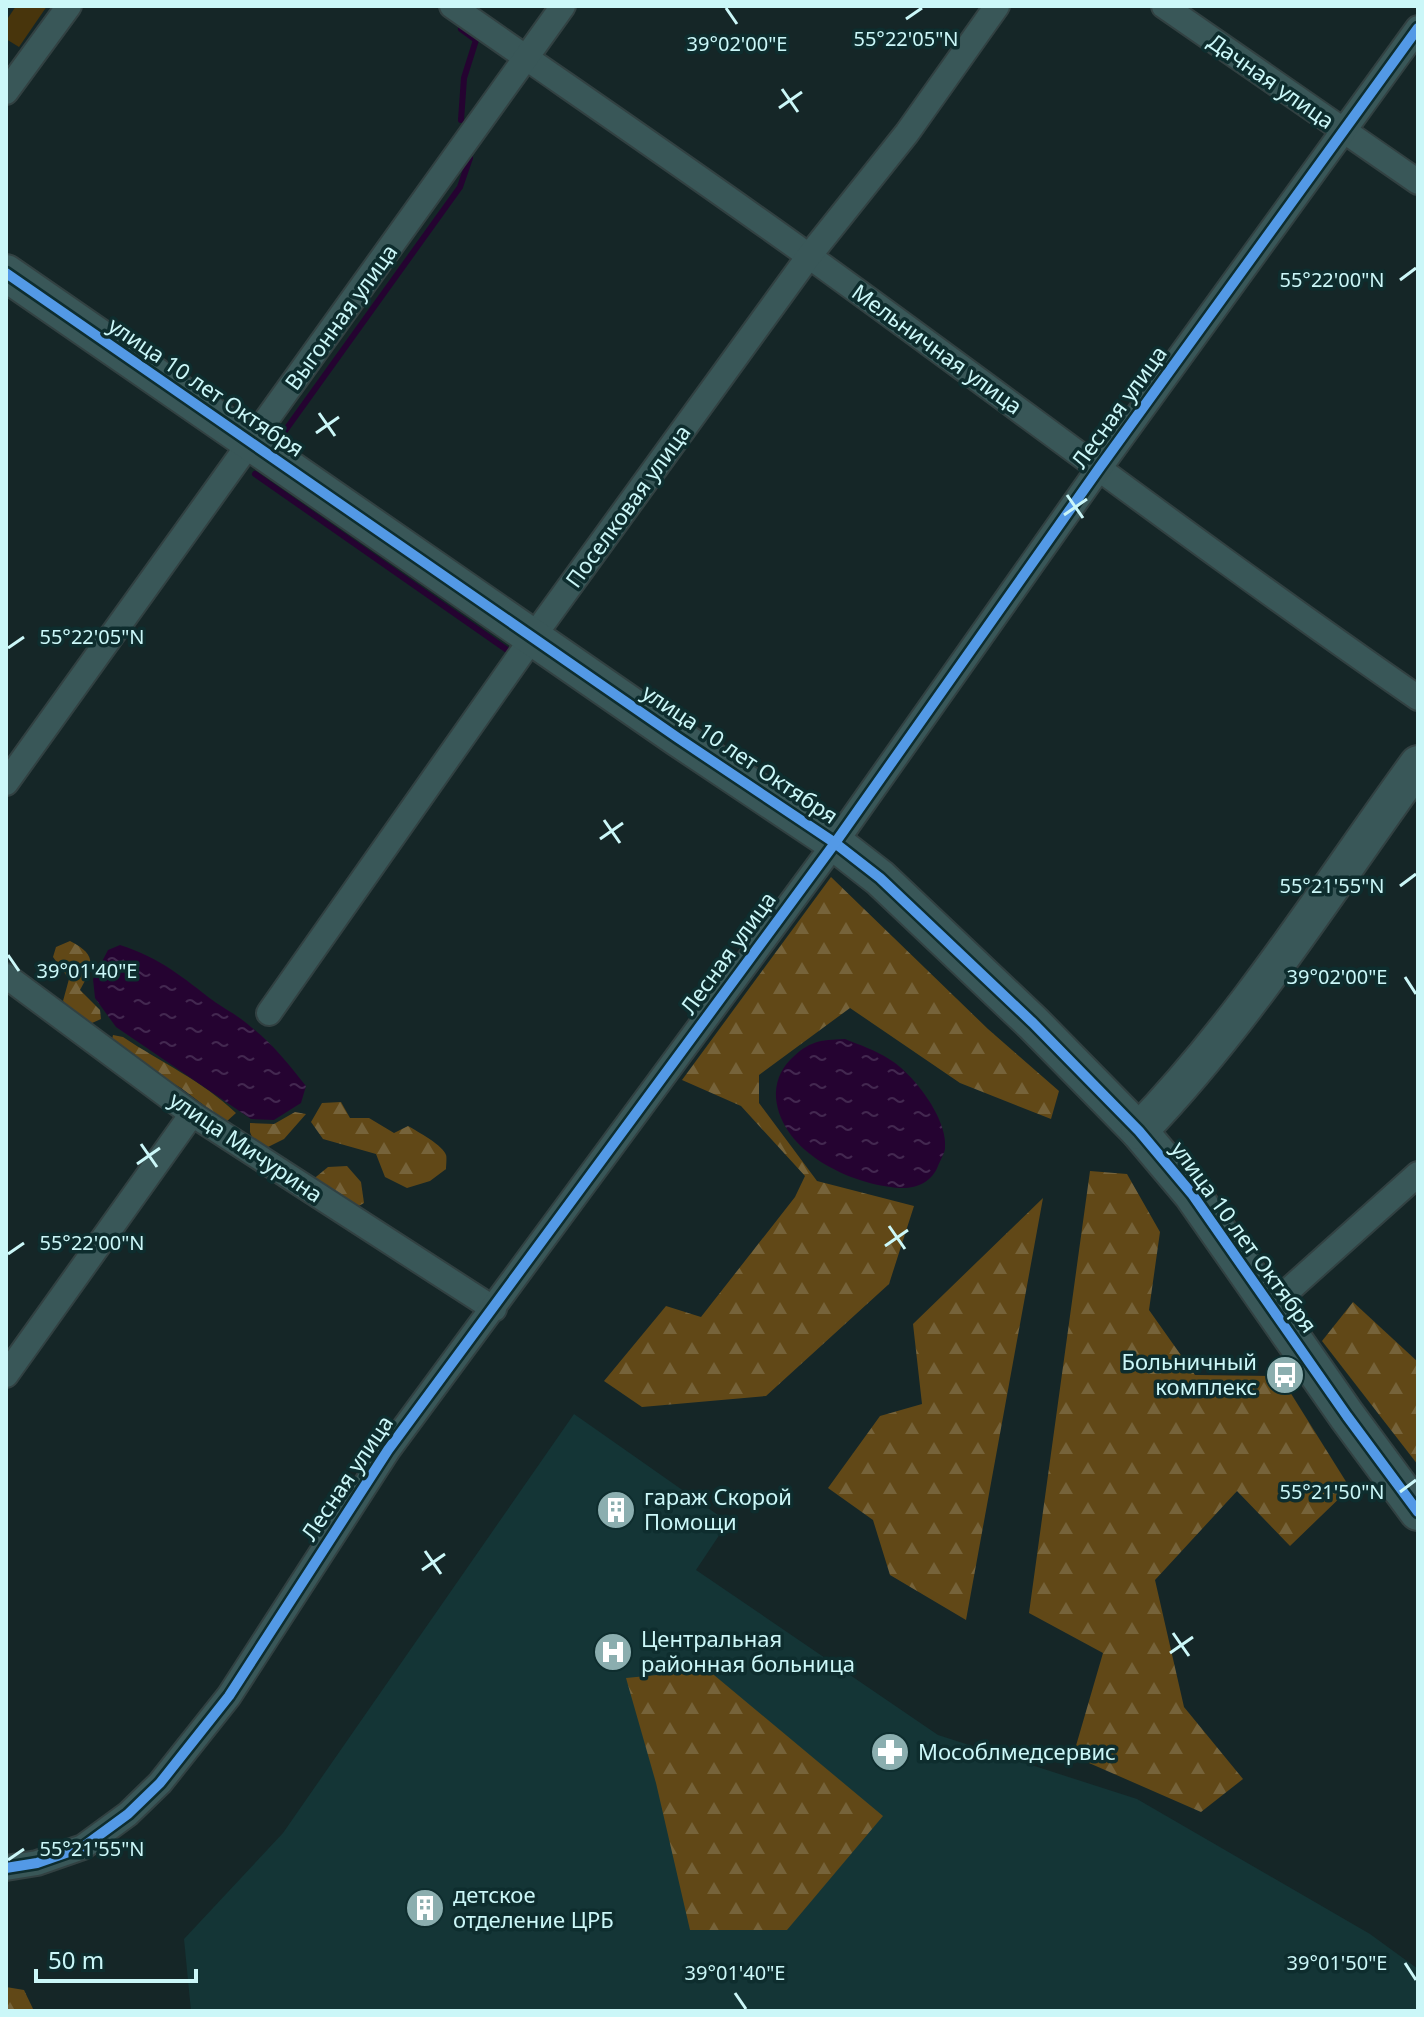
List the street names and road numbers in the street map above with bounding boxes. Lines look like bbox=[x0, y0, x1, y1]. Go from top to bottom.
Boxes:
street label: Дачная улица bbox=[1202, 26, 1341, 135]
street label: Выгонная улица bbox=[277, 237, 403, 395]
street label: Мельничная улица bbox=[846, 276, 1029, 420]
street label: улица 10 лет Октября bbox=[103, 309, 310, 463]
street label: Лесная улица bbox=[1063, 339, 1173, 474]
street label: Поселковая улица bbox=[558, 418, 697, 593]
street label: улица 10 лет Октября bbox=[637, 676, 844, 830]
street label: Лесная улица bbox=[672, 885, 782, 1020]
street label: улица Мичурина bbox=[164, 1084, 329, 1209]
street label: улица 10 лет Октября bbox=[1165, 1135, 1325, 1338]
street label: Лесная улица bbox=[293, 1409, 399, 1546]

